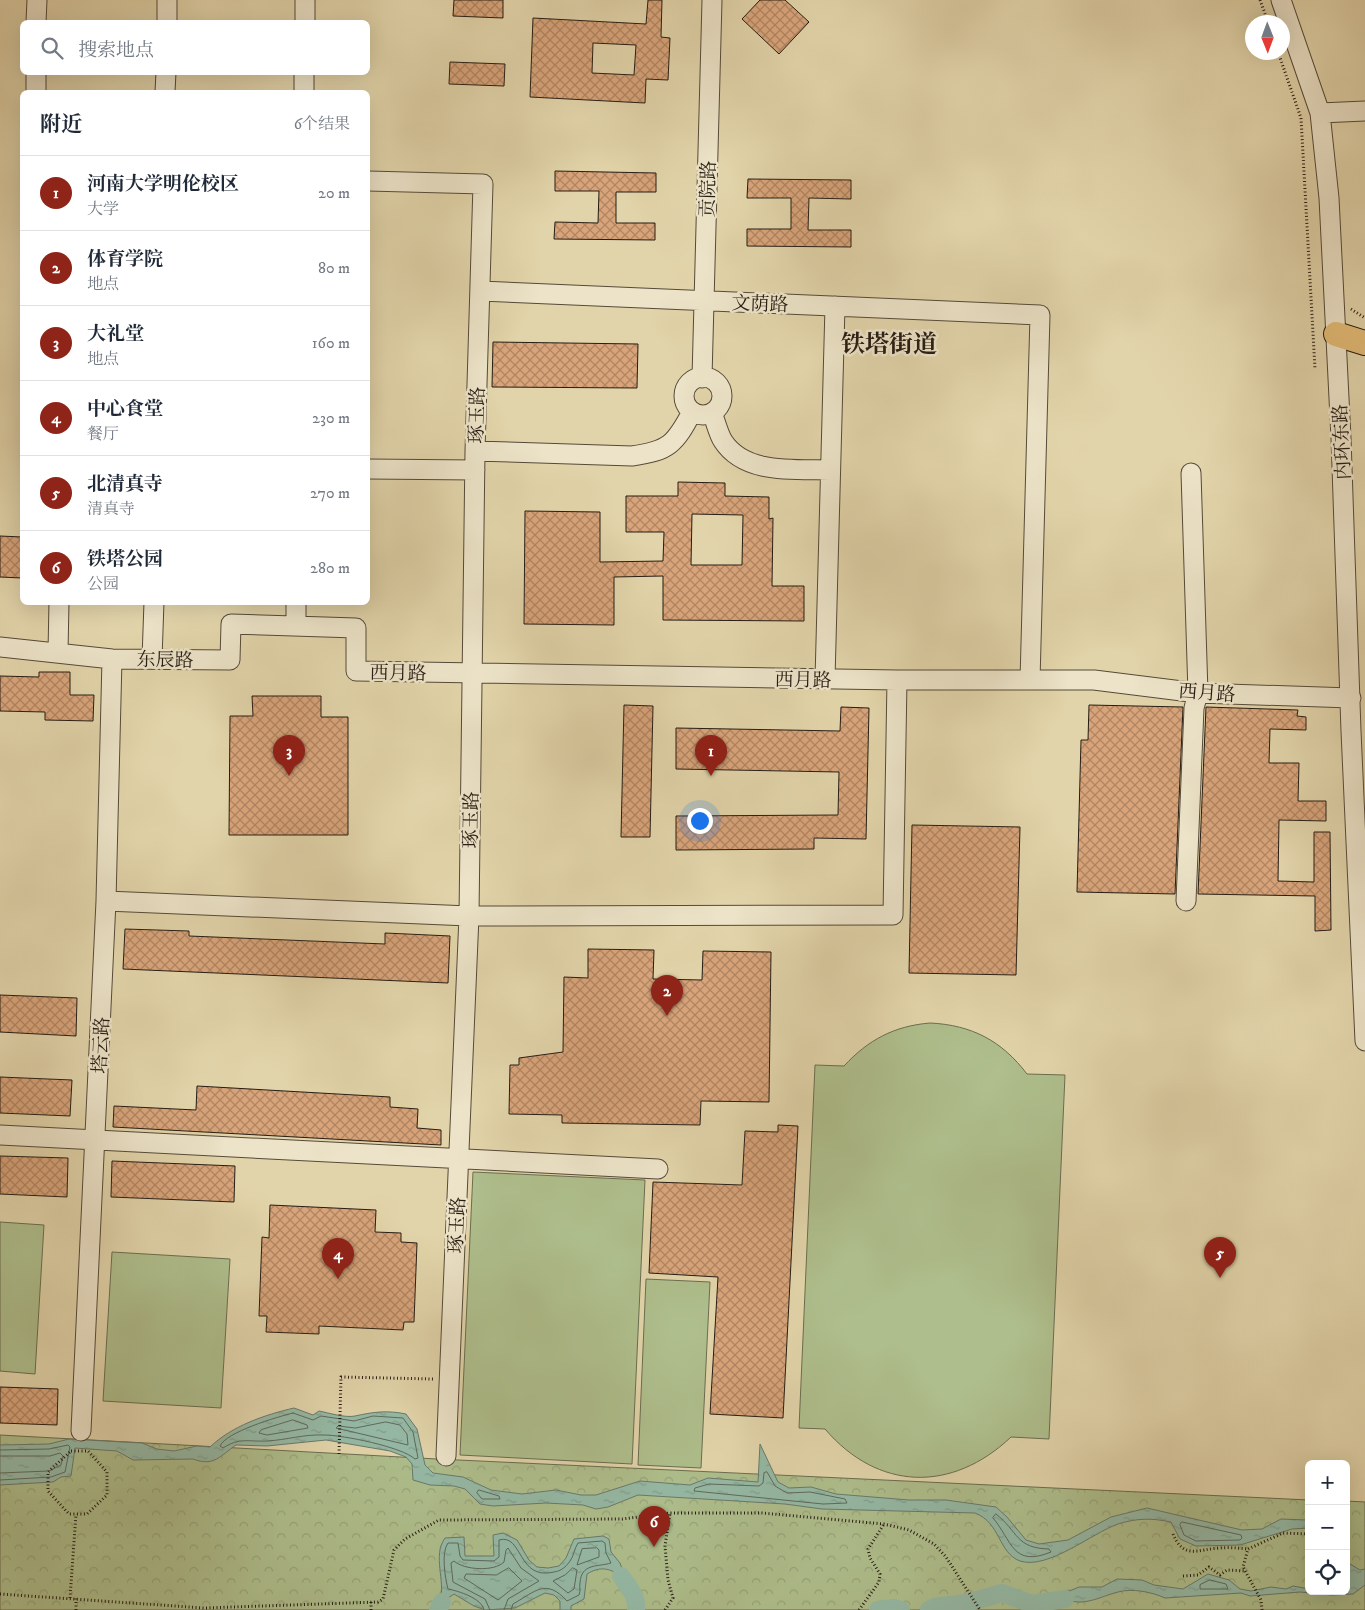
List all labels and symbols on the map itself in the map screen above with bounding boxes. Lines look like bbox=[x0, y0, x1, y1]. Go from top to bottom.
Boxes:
north arrow bbox=[1245, 15, 1290, 60]
street label: 贡院路 bbox=[696, 160, 721, 218]
street label: 文荫路 bbox=[731, 292, 789, 317]
district label: 铁塔街道 bbox=[841, 330, 937, 360]
street label: 琢玉路 bbox=[465, 386, 490, 444]
street label: 内环东路 bbox=[1329, 403, 1356, 480]
street label: 东辰路 bbox=[136, 649, 194, 672]
street label: 西月路 bbox=[369, 662, 427, 685]
street label: 西月路 bbox=[774, 669, 832, 692]
street label: 西月路 bbox=[1178, 680, 1236, 707]
pin: 3 bbox=[273, 735, 305, 776]
pin: 1 bbox=[695, 735, 727, 776]
street label: 琢玉路 bbox=[460, 791, 483, 849]
your location bbox=[687, 808, 713, 834]
pin: 2 bbox=[651, 975, 683, 1016]
street label: 塔云路 bbox=[89, 1016, 114, 1074]
street label: 琢玉路 bbox=[445, 1196, 470, 1254]
pin: 5 bbox=[1204, 1237, 1236, 1278]
pin: 4 bbox=[322, 1238, 354, 1279]
pin: 6 bbox=[638, 1506, 670, 1547]

